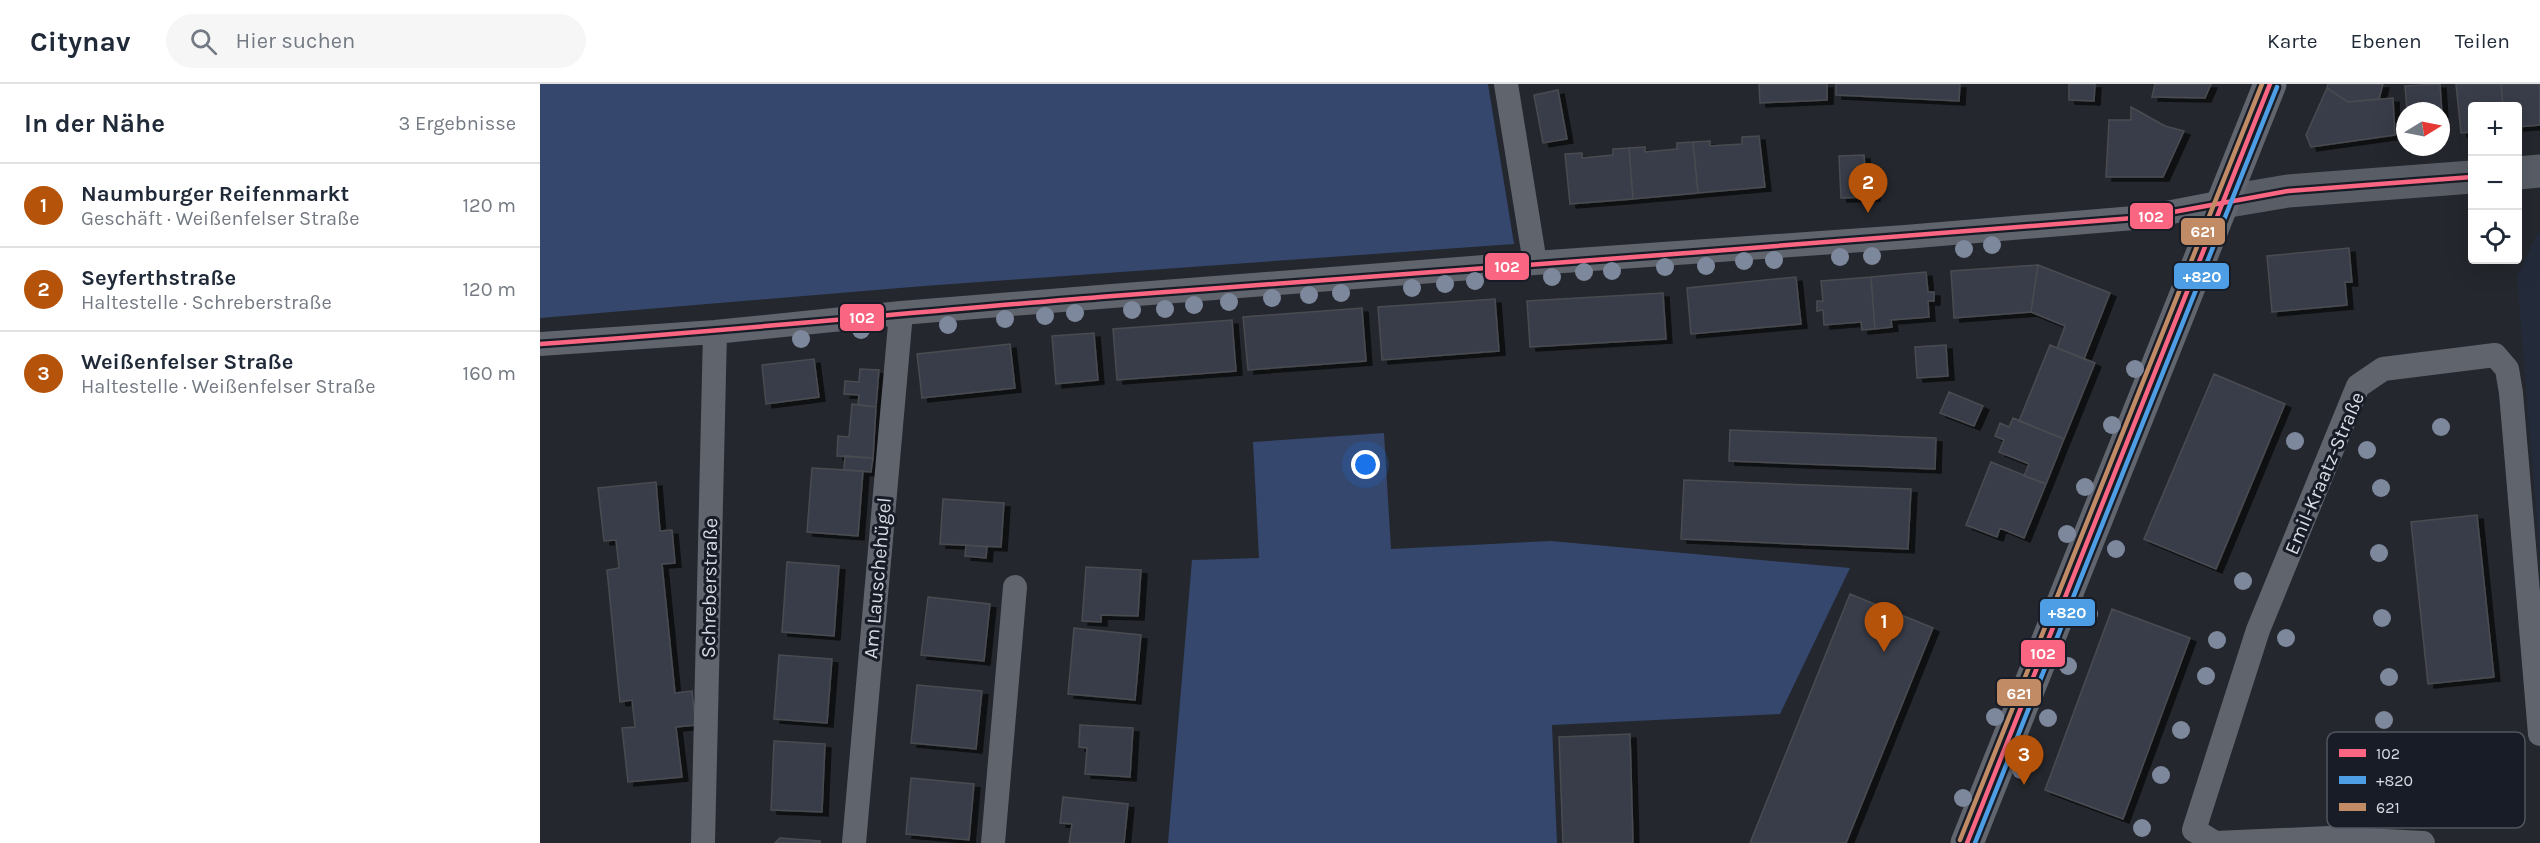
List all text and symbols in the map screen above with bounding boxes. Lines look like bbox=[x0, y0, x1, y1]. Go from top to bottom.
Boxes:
search box bbox=[166, 14, 586, 68]
text: Citynav bbox=[30, 25, 130, 58]
icon: search bbox=[187, 25, 220, 58]
text: Hier suchen bbox=[235, 28, 355, 54]
text: Karte bbox=[2267, 29, 2318, 53]
text: Ebenen bbox=[2351, 29, 2422, 53]
text: Teilen bbox=[2455, 29, 2510, 53]
north arrow bbox=[2396, 102, 2450, 156]
map controls bbox=[2468, 102, 2522, 264]
button: + bbox=[2468, 102, 2522, 156]
text: In der Nähe bbox=[24, 108, 165, 139]
text: 3 Ergebnisse bbox=[399, 112, 516, 135]
button: − bbox=[2468, 156, 2522, 210]
pin: 2 bbox=[1848, 164, 1888, 213]
text: Naumburger Reifenmarkt bbox=[81, 181, 349, 207]
text: 1 bbox=[40, 194, 47, 217]
text: 120 m bbox=[462, 194, 516, 217]
line badge: 102 bbox=[2129, 202, 2174, 230]
text: Geschäft · Weißenfelser Straße bbox=[81, 207, 359, 230]
text: 102 bbox=[2138, 207, 2164, 226]
button: locate bbox=[2468, 210, 2522, 264]
line badge: 621 bbox=[2180, 217, 2226, 246]
text: 621 bbox=[2190, 222, 2216, 241]
line badge: 102 bbox=[1484, 252, 1530, 281]
text: 102 bbox=[1494, 257, 1520, 276]
line badge: +820 bbox=[2173, 262, 2230, 290]
text: Seyferthstraße bbox=[81, 265, 236, 291]
text: +820 bbox=[2183, 267, 2221, 286]
text: 2 bbox=[37, 278, 50, 301]
text: 120 m bbox=[462, 278, 516, 301]
text: Haltestelle · Schreberstraße bbox=[81, 291, 332, 314]
line badge: 102 bbox=[839, 303, 885, 332]
text: 102 bbox=[849, 308, 875, 327]
text: Weißenfelser Straße bbox=[81, 349, 294, 375]
text: 3 bbox=[37, 362, 50, 385]
text: 160 m bbox=[463, 362, 516, 385]
text: Haltestelle · Weißenfelser Straße bbox=[81, 375, 376, 398]
street label: Emil-Kraatz-Straße bbox=[2280, 389, 2369, 558]
your location bbox=[1351, 450, 1380, 479]
street label: Am Lauschehügel bbox=[859, 496, 896, 660]
street label: Schreberstraße bbox=[697, 518, 722, 658]
line badge: +820 bbox=[2039, 598, 2096, 627]
pin: 1 bbox=[1864, 602, 1904, 652]
text: +820 bbox=[2048, 603, 2086, 622]
line badge: 102 bbox=[2020, 639, 2066, 668]
text: 102 bbox=[2030, 644, 2056, 663]
line badge: 621 bbox=[1996, 678, 2042, 707]
text: 621 bbox=[2006, 684, 2032, 703]
legend bbox=[2327, 732, 2525, 828]
pin: 3 bbox=[2004, 736, 2044, 785]
text: 102 bbox=[2376, 744, 2400, 763]
text: +820 bbox=[2376, 771, 2413, 790]
text: 621 bbox=[2376, 798, 2400, 817]

